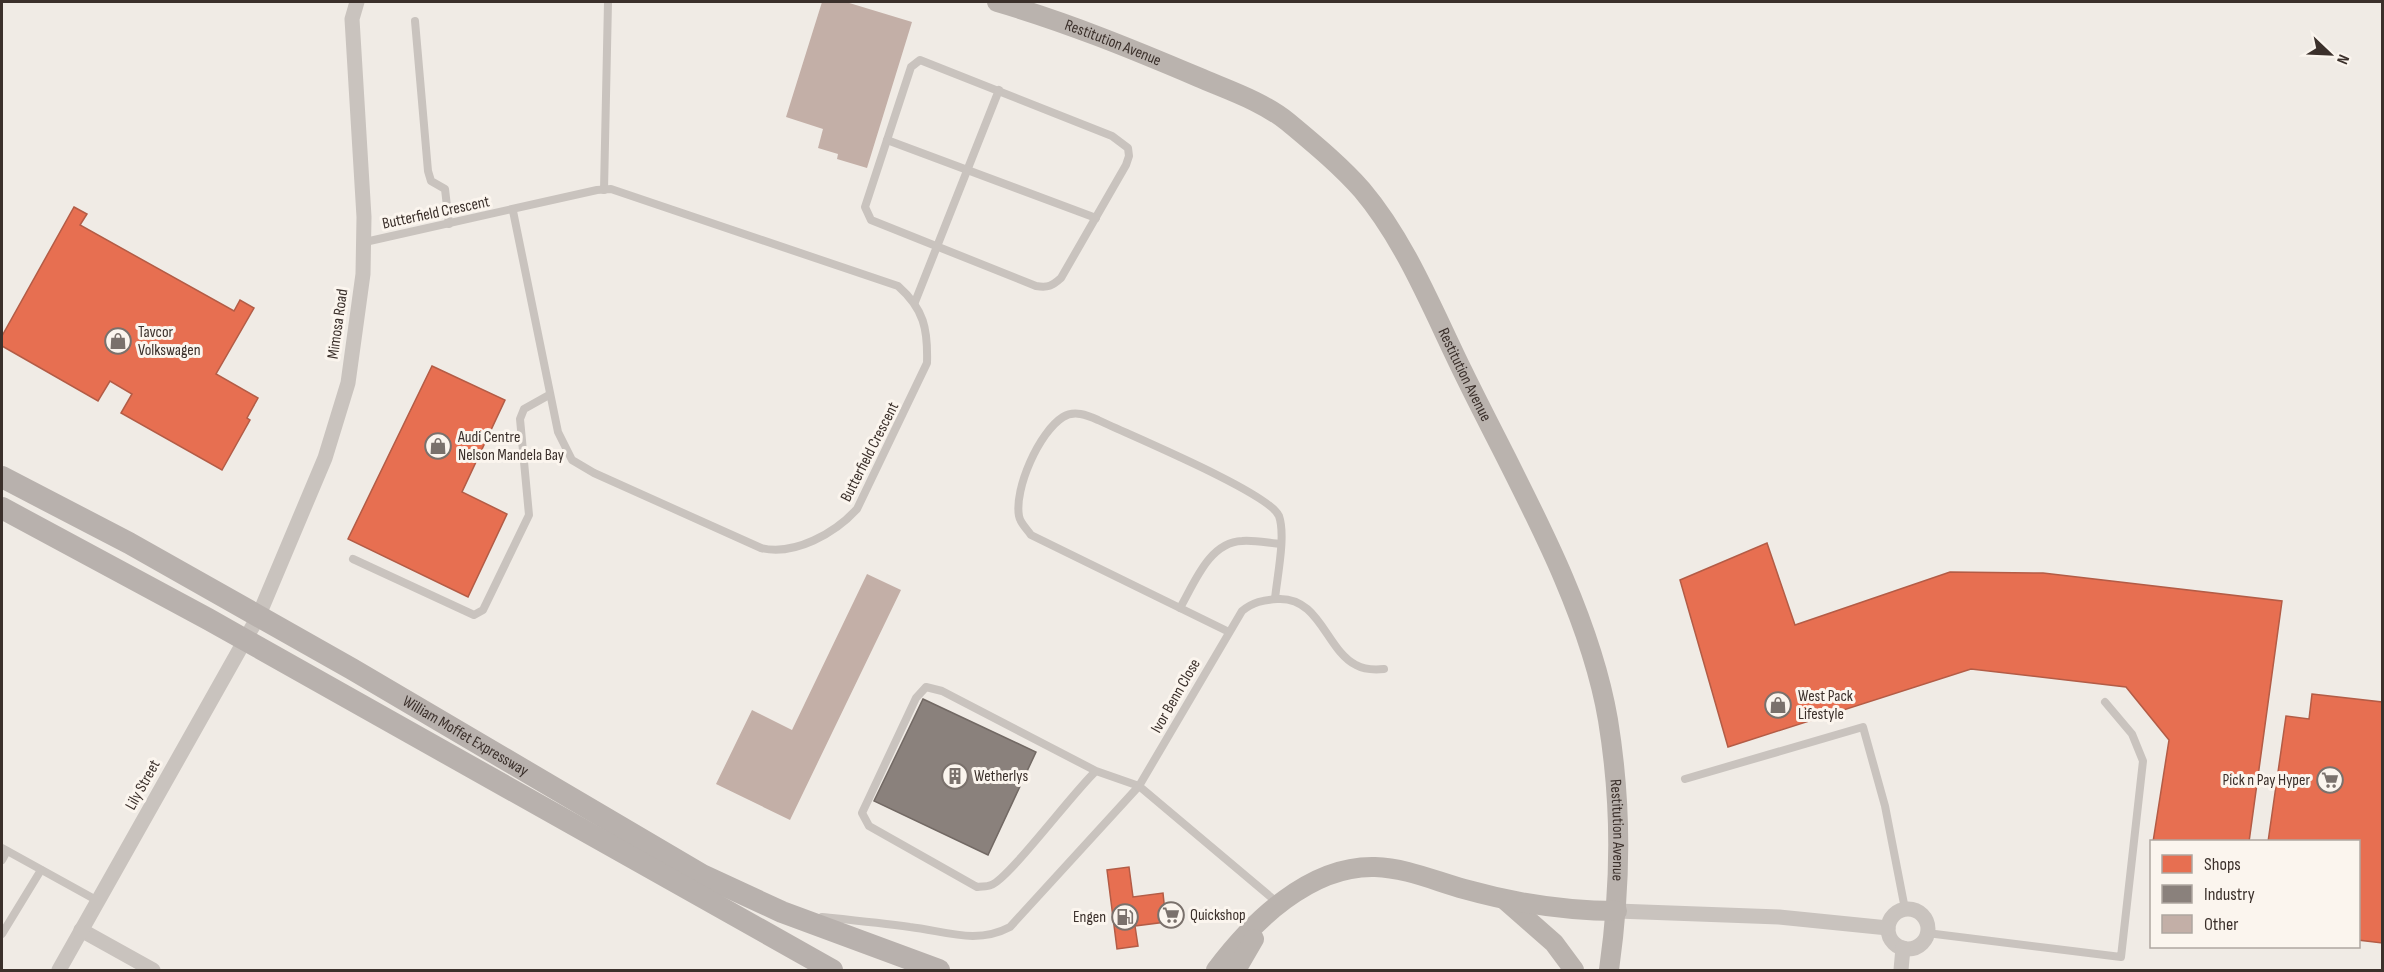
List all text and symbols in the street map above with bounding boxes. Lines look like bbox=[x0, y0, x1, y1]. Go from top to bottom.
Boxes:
street label: Restitution Avenue bbox=[1062, 15, 1164, 70]
north arrow bbox=[2300, 24, 2360, 84]
text: N bbox=[2332, 52, 2353, 67]
street label: Butterfield Crescent bbox=[381, 192, 491, 234]
street label: Mimosa Road bbox=[324, 288, 352, 360]
place label: Tavcor Volkswagen bbox=[138, 323, 201, 360]
street label: Restitution Avenue bbox=[1434, 325, 1496, 425]
shop icon: Tavcor Volkswagen bbox=[103, 326, 133, 356]
street label: Butterfield Crescent bbox=[837, 399, 903, 505]
place label: Audi Centre Nelson Mandela Bay bbox=[457, 428, 564, 465]
shop icon: Audi Centre Nelson Mandela Bay bbox=[423, 431, 453, 461]
street label: Ivor Benn Close bbox=[1147, 656, 1205, 736]
place label: West Pack Lifestyle bbox=[1798, 687, 1853, 724]
shop icon: West Pack Lifestyle bbox=[1763, 690, 1793, 720]
street label: William Moffet Expressway bbox=[399, 691, 532, 780]
street label: Lily Street bbox=[122, 757, 165, 813]
building icon: Wetherlys bbox=[940, 761, 970, 791]
supermarket icon: Pick n Pay Hyper bbox=[2315, 765, 2345, 795]
place label: Wetherlys bbox=[974, 767, 1028, 786]
place label: Pick n Pay Hyper bbox=[2223, 771, 2310, 790]
street label: Restitution Avenue bbox=[1606, 778, 1628, 881]
legend bbox=[2150, 840, 2360, 948]
text: Shops bbox=[2204, 854, 2241, 875]
text: Industry bbox=[2204, 884, 2255, 905]
supermarket icon: Quickshop bbox=[1156, 900, 1186, 930]
fuel station icon: Engen bbox=[1110, 902, 1140, 932]
place label: Quickshop bbox=[1190, 906, 1246, 925]
place label: Engen bbox=[1073, 908, 1106, 927]
text: Other bbox=[2204, 914, 2238, 935]

